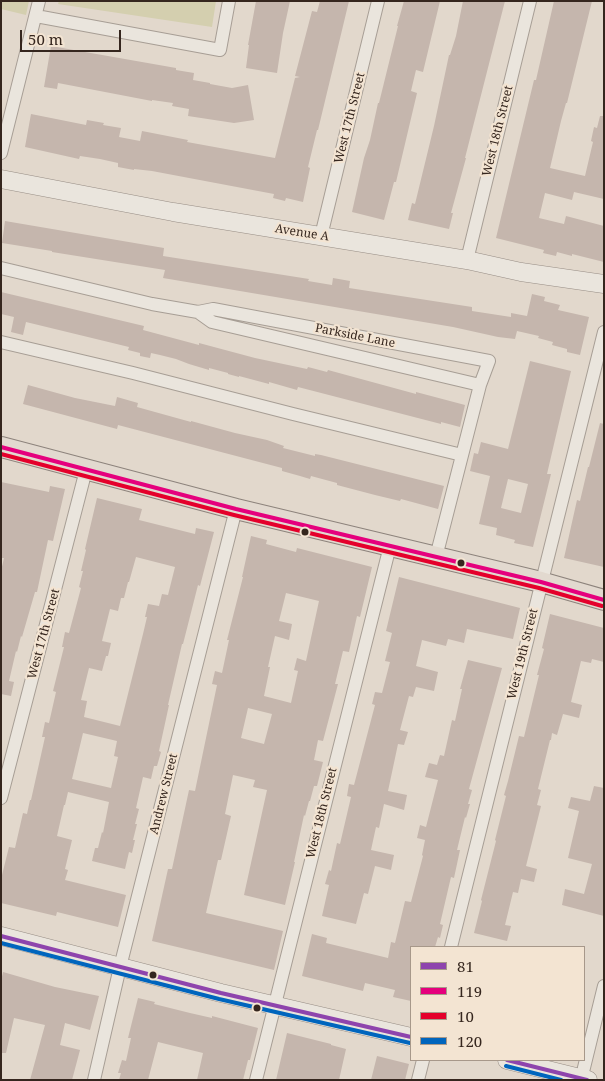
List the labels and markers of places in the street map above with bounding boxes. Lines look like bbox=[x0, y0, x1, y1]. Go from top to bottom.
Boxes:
unlabelled marker bbox=[300, 527, 310, 537]
unlabelled marker bbox=[456, 558, 466, 568]
unlabelled marker bbox=[148, 970, 158, 980]
unlabelled marker bbox=[252, 1003, 262, 1013]

